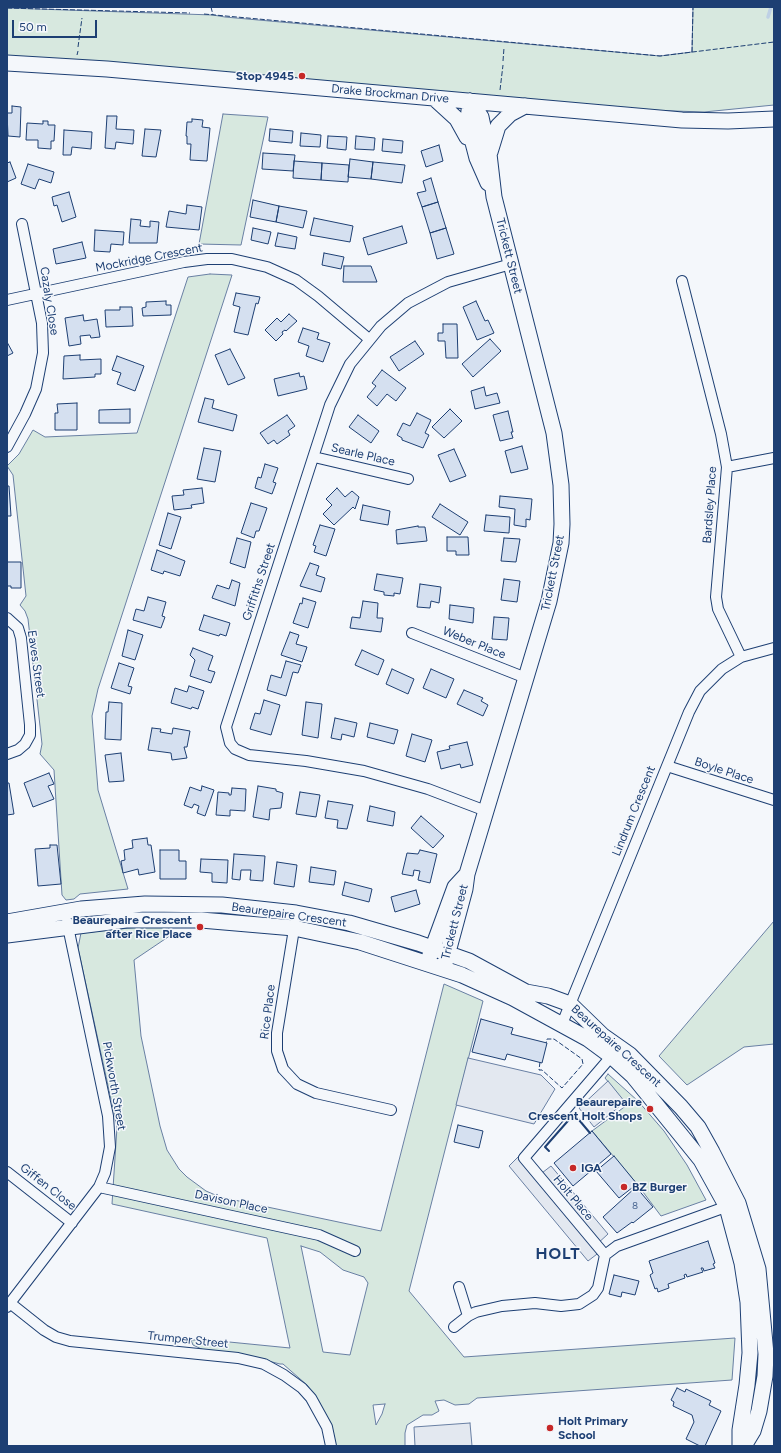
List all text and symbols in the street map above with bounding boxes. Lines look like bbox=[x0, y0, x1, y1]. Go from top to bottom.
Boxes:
scale bar bbox=[14, 12, 99, 38]
text: 50 m bbox=[19, 20, 47, 34]
place label: Stop 4945 bbox=[236, 69, 294, 83]
marker: Stop 4945 bbox=[297, 71, 307, 81]
street label: Drake Brockman Drive bbox=[331, 82, 449, 106]
street label: Trickett Street bbox=[493, 217, 525, 295]
street label: Mockridge Crescent bbox=[94, 241, 204, 275]
street label: Cazaly Close bbox=[36, 266, 62, 336]
street label: Searle Place bbox=[330, 441, 396, 469]
street label: Bardsley Place bbox=[700, 466, 720, 544]
street label: Trickett Street bbox=[539, 534, 567, 612]
street label: Griffiths Street bbox=[240, 541, 278, 623]
street label: Weber Place bbox=[440, 624, 508, 662]
street label: Eaves Street bbox=[24, 629, 48, 699]
street label: Boyle Place bbox=[693, 755, 755, 787]
street label: Lindrum Crescent bbox=[609, 764, 659, 858]
street label: Trickett Street bbox=[439, 883, 471, 961]
street label: Beaurepaire Crescent bbox=[231, 900, 347, 930]
place label: Beaurepaire Crescent after Rice Place bbox=[72, 913, 192, 941]
marker: Beaurepaire Crescent after Rice Place bbox=[195, 922, 205, 932]
street label: Rice Place bbox=[257, 984, 279, 1040]
street label: Beaurepaire Crescent bbox=[568, 1002, 664, 1090]
street label: Pickworth Street bbox=[99, 1040, 129, 1132]
place label: Beaurepaire Crescent Holt Shops bbox=[528, 1095, 642, 1123]
marker: Beaurepaire Crescent Holt Shops bbox=[645, 1104, 655, 1114]
street label: Giffen Close bbox=[17, 1161, 79, 1213]
place label: IGA bbox=[581, 1161, 602, 1175]
marker: IGA bbox=[568, 1163, 578, 1173]
street label: Holt Place bbox=[550, 1172, 596, 1224]
place label: BZ Burger bbox=[632, 1180, 687, 1194]
marker: BZ Burger bbox=[619, 1182, 629, 1192]
street label: Davison Place bbox=[193, 1187, 269, 1217]
house number: 8 bbox=[632, 1200, 638, 1212]
district label: HOLT bbox=[535, 1244, 581, 1264]
street label: Trumper Street bbox=[147, 1329, 229, 1351]
place label: Holt Primary School bbox=[558, 1414, 628, 1442]
marker: Holt Primary School bbox=[545, 1423, 555, 1433]

